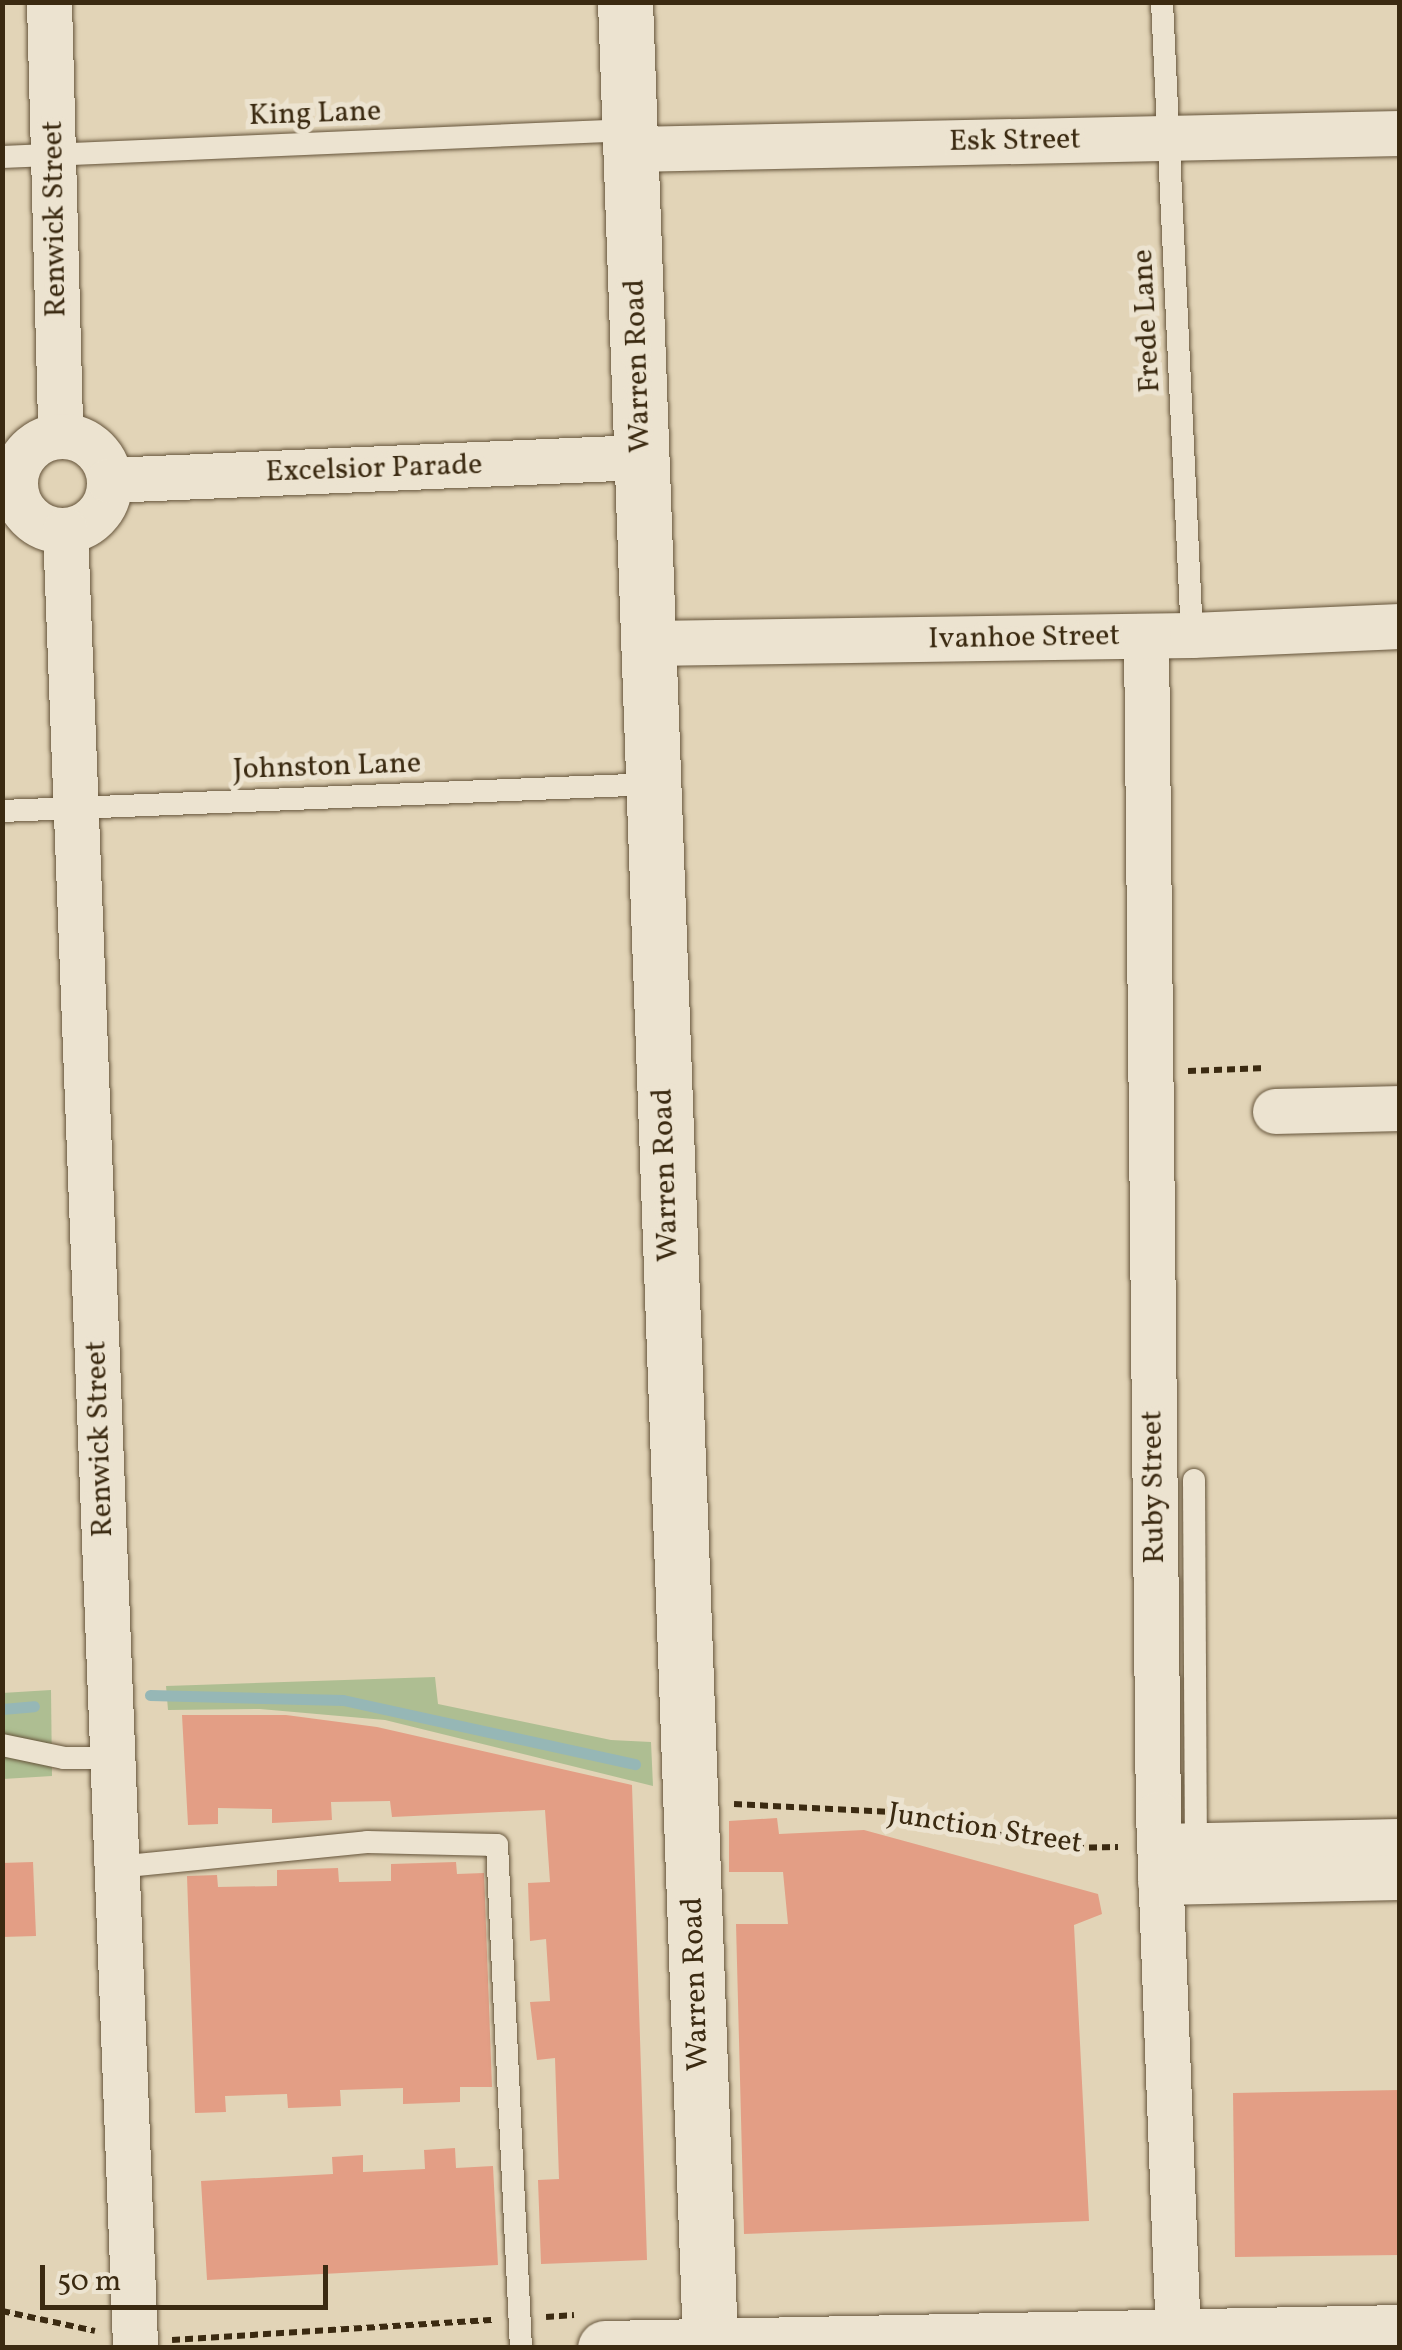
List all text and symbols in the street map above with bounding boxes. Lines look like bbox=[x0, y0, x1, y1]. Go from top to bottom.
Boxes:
street label: King Lane bbox=[248, 94, 382, 134]
street label: Renwick Street bbox=[35, 120, 75, 318]
street label: Esk Street bbox=[949, 122, 1081, 160]
street label: Frede Lane bbox=[1125, 248, 1169, 394]
street label: Warren Road bbox=[617, 278, 659, 454]
street label: Excelsior Parade bbox=[265, 447, 483, 491]
street label: Ivanhoe Street bbox=[928, 618, 1120, 658]
street label: Johnston Lane bbox=[232, 746, 422, 788]
street label: Warren Road bbox=[645, 1087, 687, 1263]
street label: Renwick Street bbox=[79, 1340, 121, 1538]
street label: Ruby Street bbox=[1135, 1409, 1173, 1565]
street label: Junction Street bbox=[885, 1796, 1085, 1862]
street label: Warren Road bbox=[675, 1896, 717, 2072]
scale bar bbox=[45, 2245, 332, 2307]
text: 50 m bbox=[57, 2261, 121, 2303]

